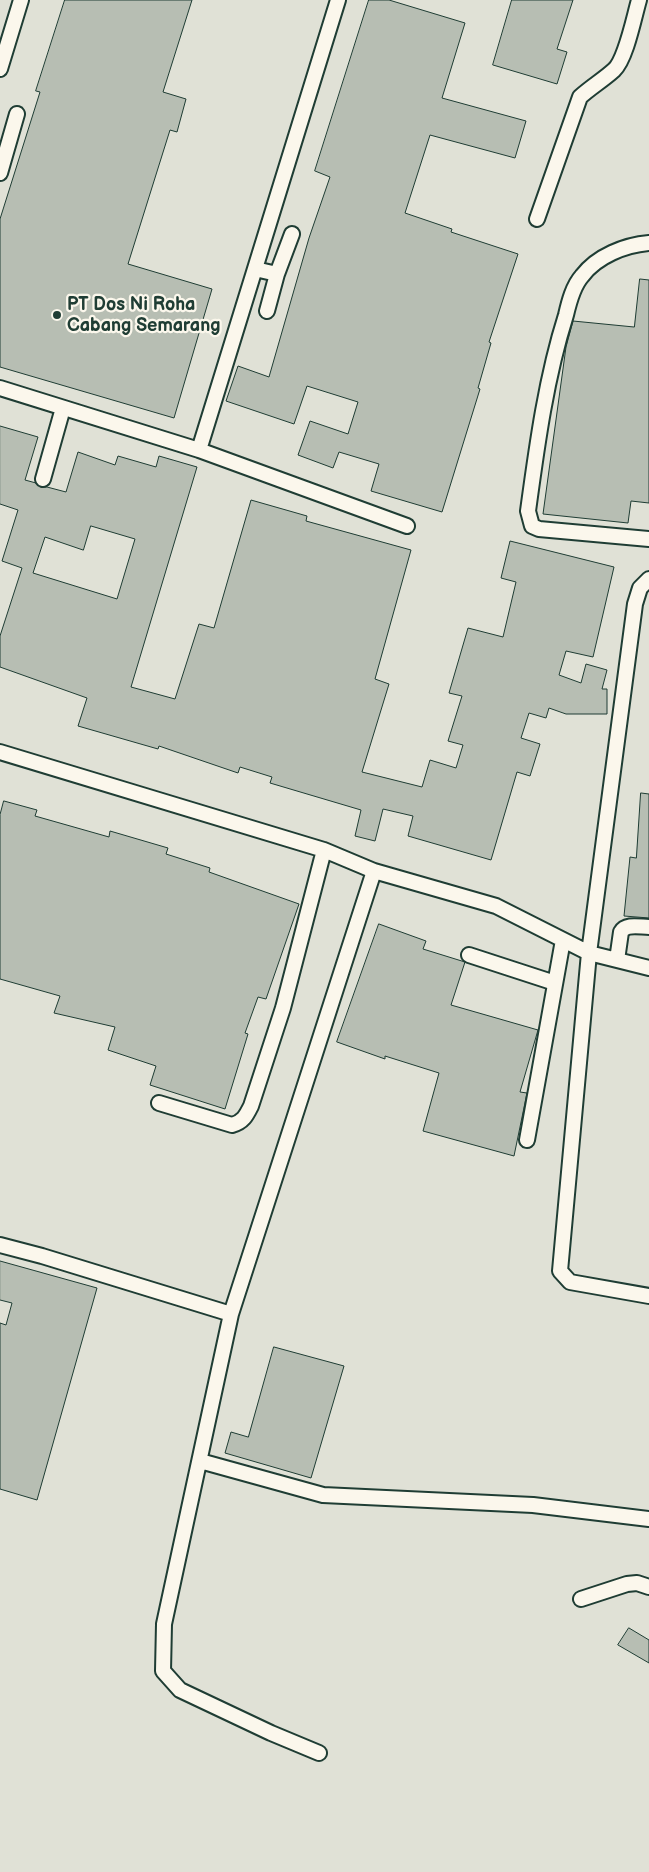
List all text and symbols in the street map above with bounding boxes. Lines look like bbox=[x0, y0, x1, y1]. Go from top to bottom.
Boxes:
place label: PT Dos Ni Roha Cabang Semarang bbox=[67, 294, 220, 336]
marker: PT Dos Ni Roha Cabang Semarang bbox=[51, 309, 63, 321]

